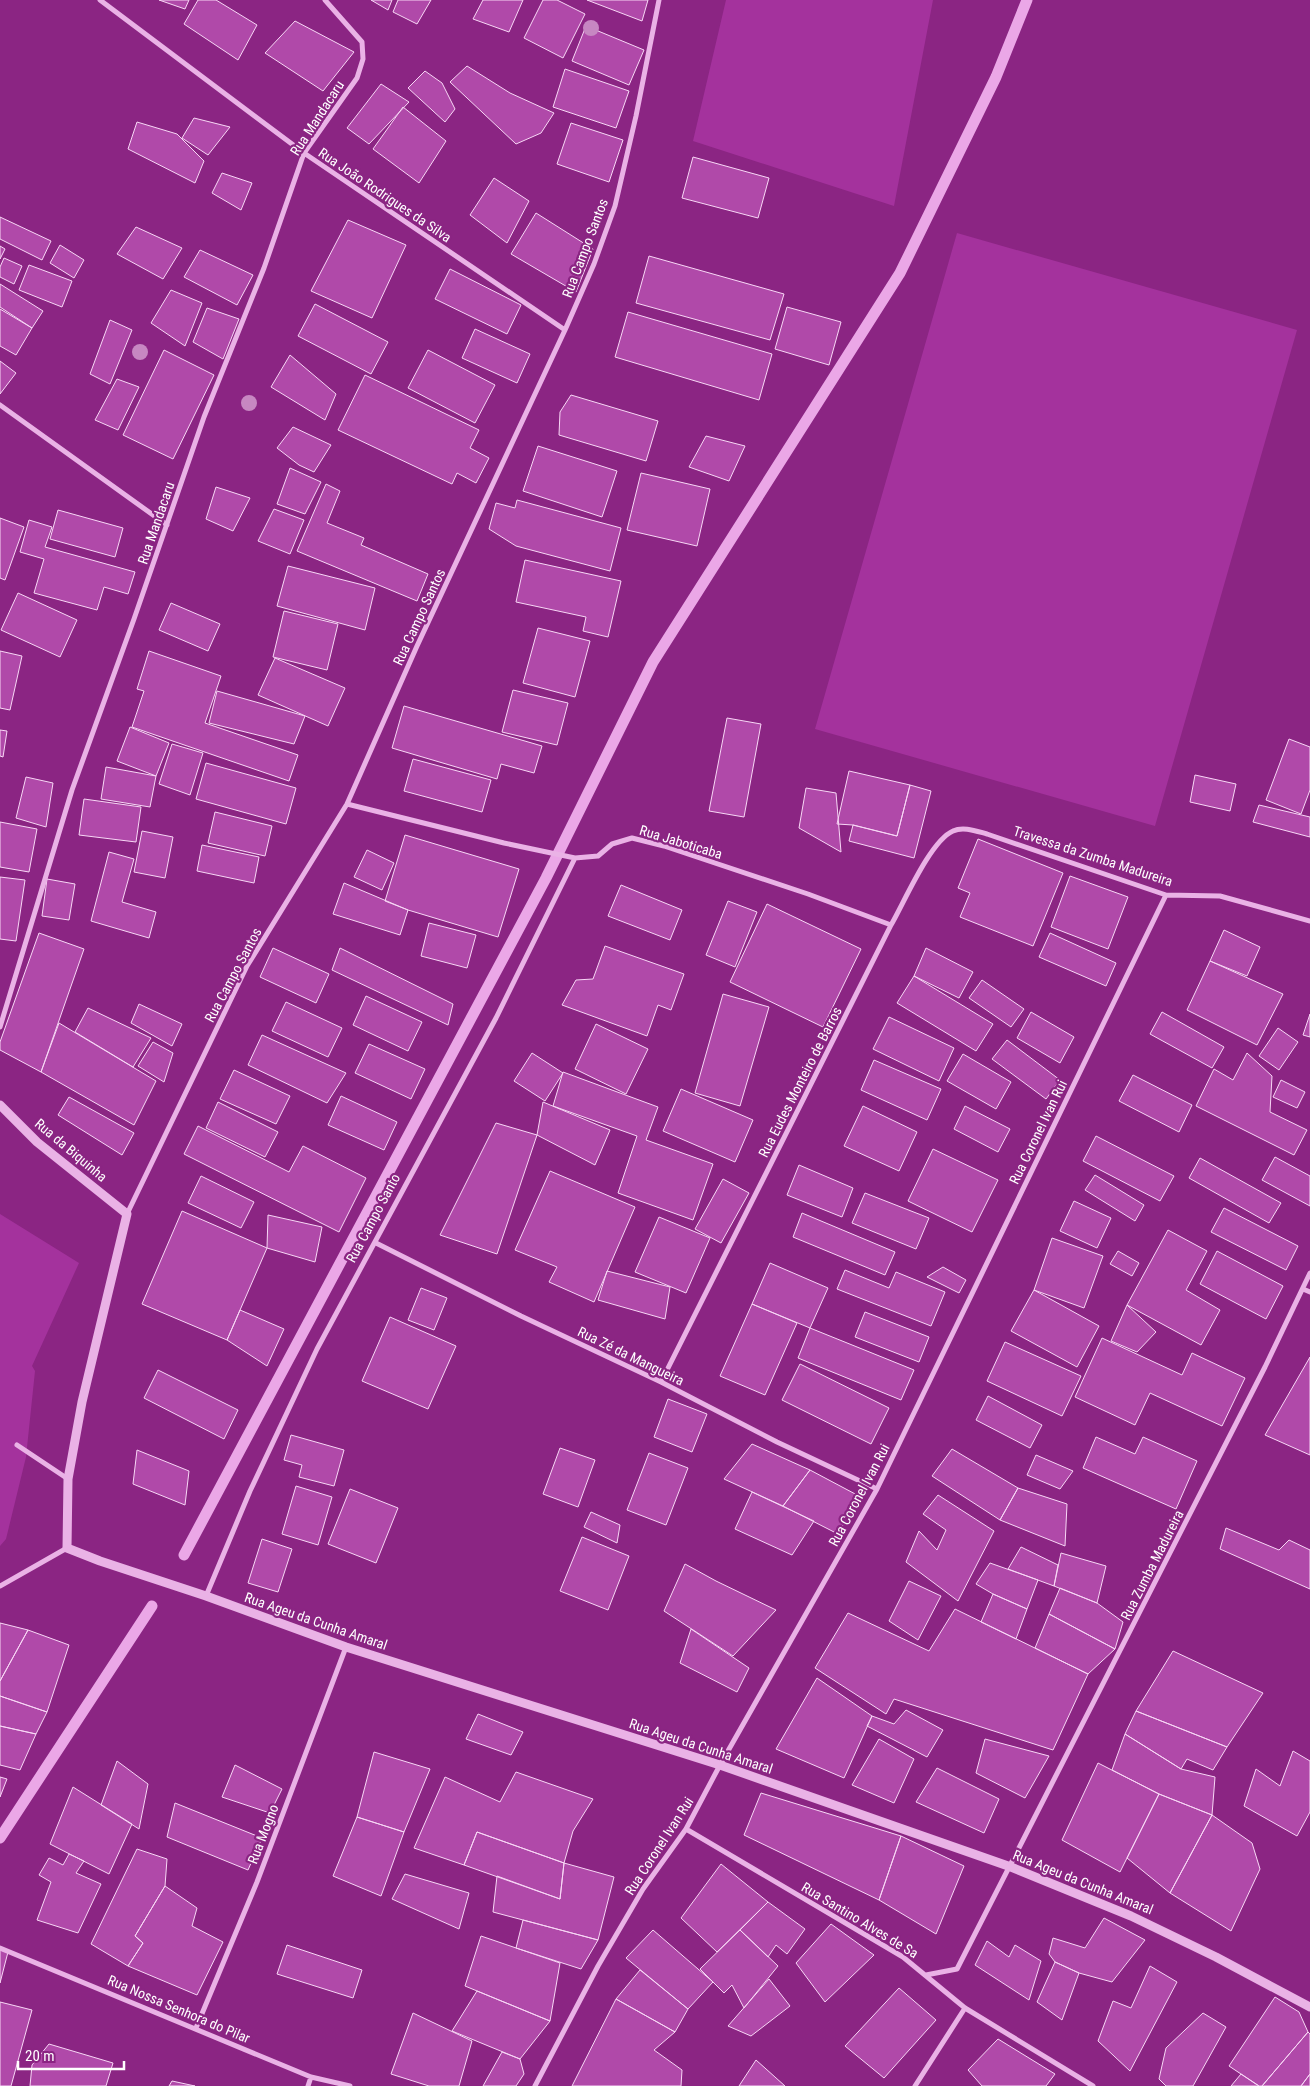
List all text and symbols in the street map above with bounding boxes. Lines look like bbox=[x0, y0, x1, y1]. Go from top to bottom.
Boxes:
street label: Rua Mandacaru bbox=[287, 78, 347, 158]
street label: Rua João Rodrigues da Silva bbox=[316, 145, 454, 245]
street label: Rua Campo Santos bbox=[559, 196, 611, 300]
street label: Rua Mandacaru bbox=[134, 480, 178, 566]
street label: Rua Campo Santos bbox=[390, 566, 448, 668]
street label: Rua Jaboticaba bbox=[638, 822, 724, 862]
street label: Travessa da Zumba Madureira bbox=[1011, 823, 1175, 889]
street label: Rua Campo Santos bbox=[201, 925, 265, 1025]
street label: Rua Eudes Monteiro de Barros bbox=[755, 1004, 845, 1160]
street label: Rua Coronel Ivan Rui bbox=[1006, 1077, 1070, 1187]
street label: Rua da Biquinha bbox=[32, 1115, 110, 1185]
street label: Rua Campo Santo bbox=[343, 1171, 403, 1265]
street label: Rua Zé da Mangueira bbox=[575, 1323, 687, 1389]
street label: Rua Coronel Ivan Rui bbox=[825, 1441, 893, 1549]
street label: Rua Zumba Madureira bbox=[1117, 1507, 1187, 1623]
street label: Rua Ageu da Cunha Amaral bbox=[243, 1589, 389, 1653]
street label: Rua Ageu da Cunha Amaral bbox=[627, 1715, 775, 1777]
street label: Rua Coronel Ivan Rui bbox=[621, 1794, 697, 1898]
street label: Rua Mogno bbox=[244, 1802, 282, 1866]
street label: Rua Ageu da Cunha Amaral bbox=[1011, 1847, 1155, 1917]
street label: Rua Santino Alves de Sa bbox=[799, 1879, 921, 1961]
street label: Rua Nossa Senhora do Pilar bbox=[105, 1972, 253, 2046]
scale bar bbox=[18, 2038, 124, 2070]
text: 20 m bbox=[25, 2047, 55, 2065]

